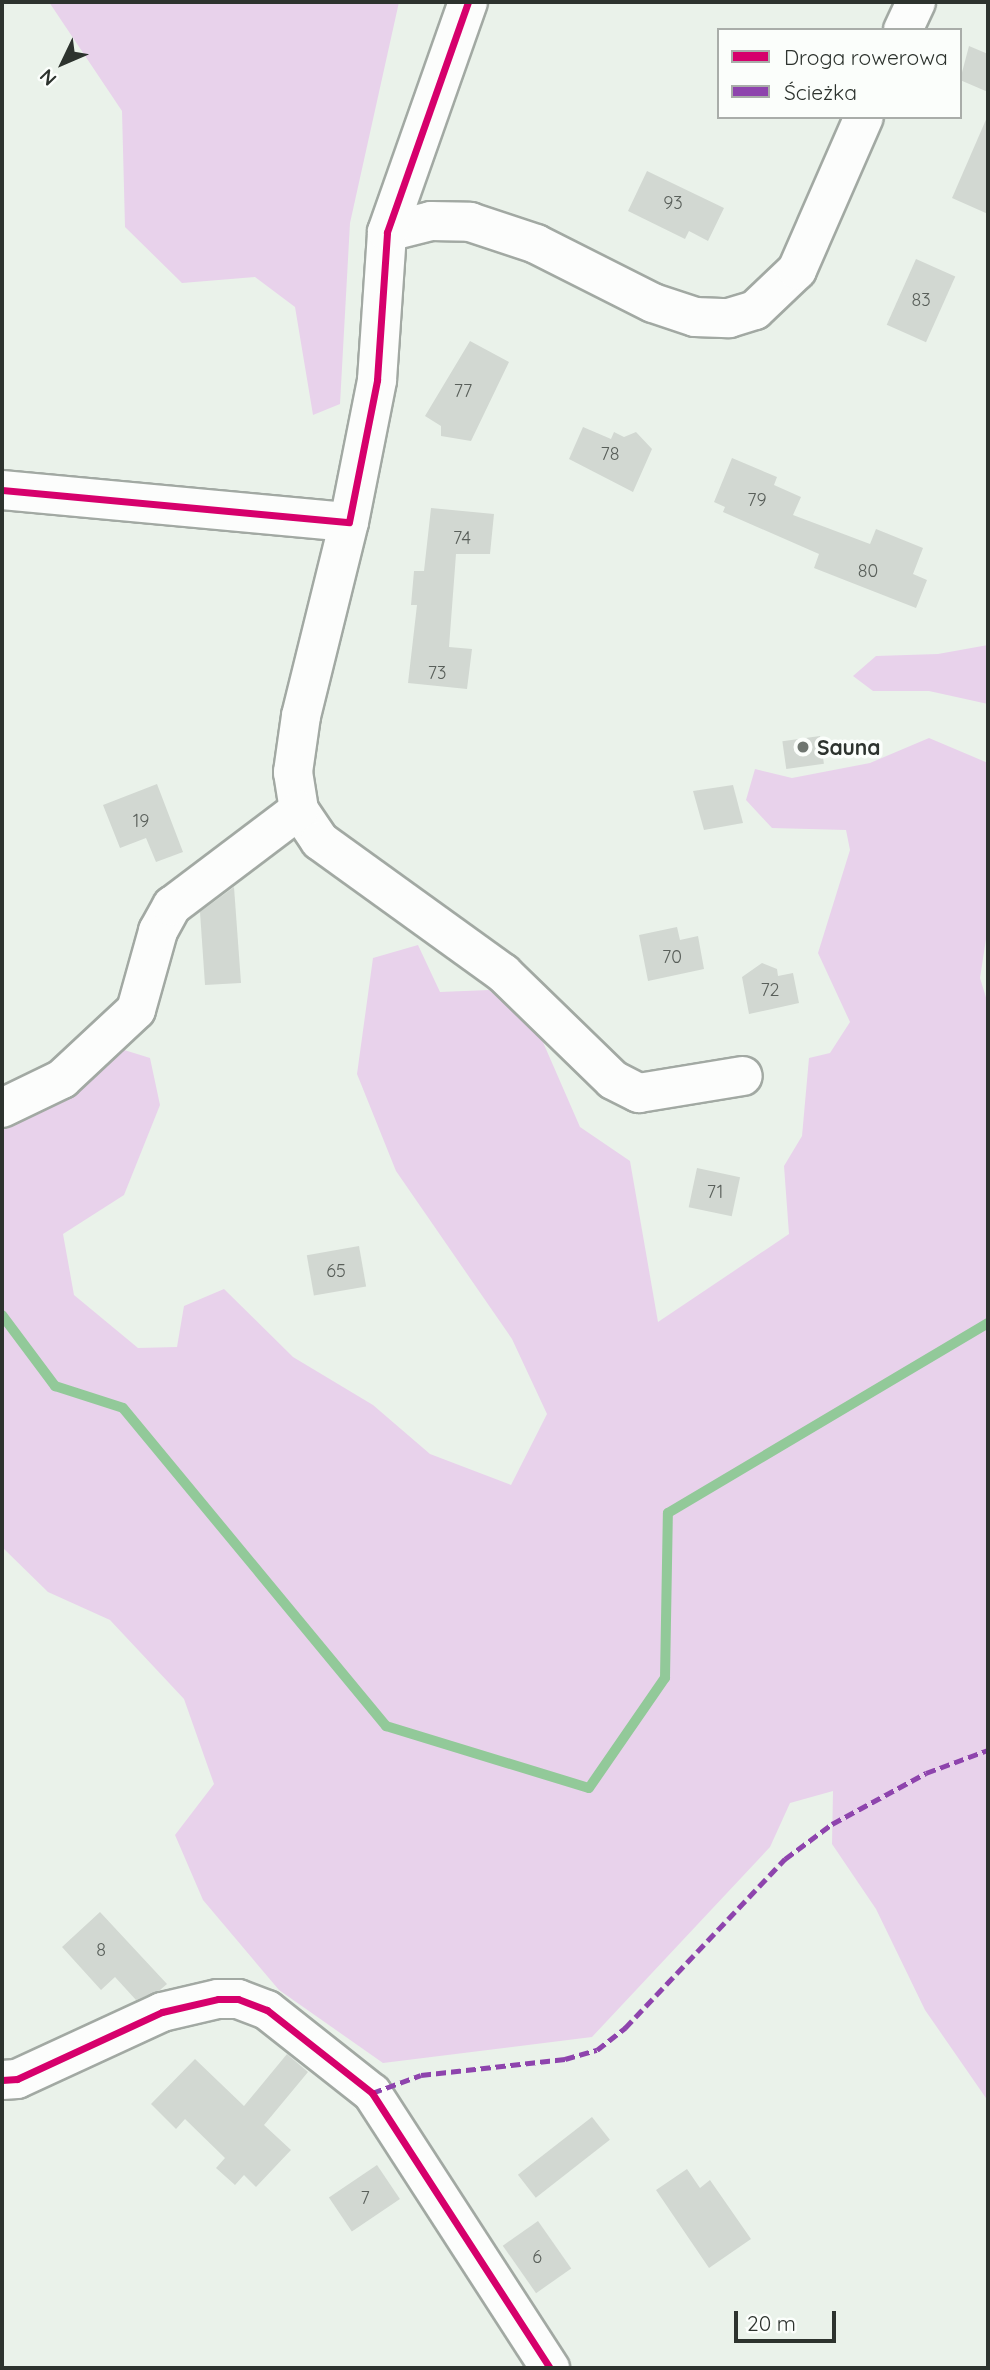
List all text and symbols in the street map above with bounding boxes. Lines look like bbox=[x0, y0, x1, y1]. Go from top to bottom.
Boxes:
north arrow bbox=[28, 28, 98, 98]
legend bbox=[717, 28, 962, 119]
text: Droga rowerowa bbox=[784, 44, 948, 70]
text: N bbox=[34, 64, 61, 91]
text: Ścieżka bbox=[784, 79, 857, 105]
house number: 93 bbox=[663, 192, 683, 214]
house number: 83 bbox=[911, 289, 931, 311]
house number: 77 bbox=[454, 380, 472, 402]
house number: 78 bbox=[601, 443, 619, 465]
house number: 79 bbox=[747, 489, 767, 511]
house number: 74 bbox=[453, 527, 471, 549]
house number: 80 bbox=[858, 560, 878, 582]
house number: 73 bbox=[428, 662, 446, 684]
place label: Sauna bbox=[817, 734, 881, 760]
marker: Sauna bbox=[795, 739, 811, 755]
house number: 19 bbox=[133, 810, 149, 832]
house number: 70 bbox=[662, 946, 682, 968]
house number: 72 bbox=[760, 979, 780, 1001]
house number: 71 bbox=[707, 1181, 723, 1203]
house number: 65 bbox=[326, 1260, 346, 1282]
house number: 8 bbox=[96, 1939, 106, 1961]
house number: 7 bbox=[360, 2187, 370, 2209]
house number: 6 bbox=[532, 2246, 542, 2268]
scale bar bbox=[738, 2296, 839, 2340]
text: 20 m bbox=[747, 2310, 796, 2336]

